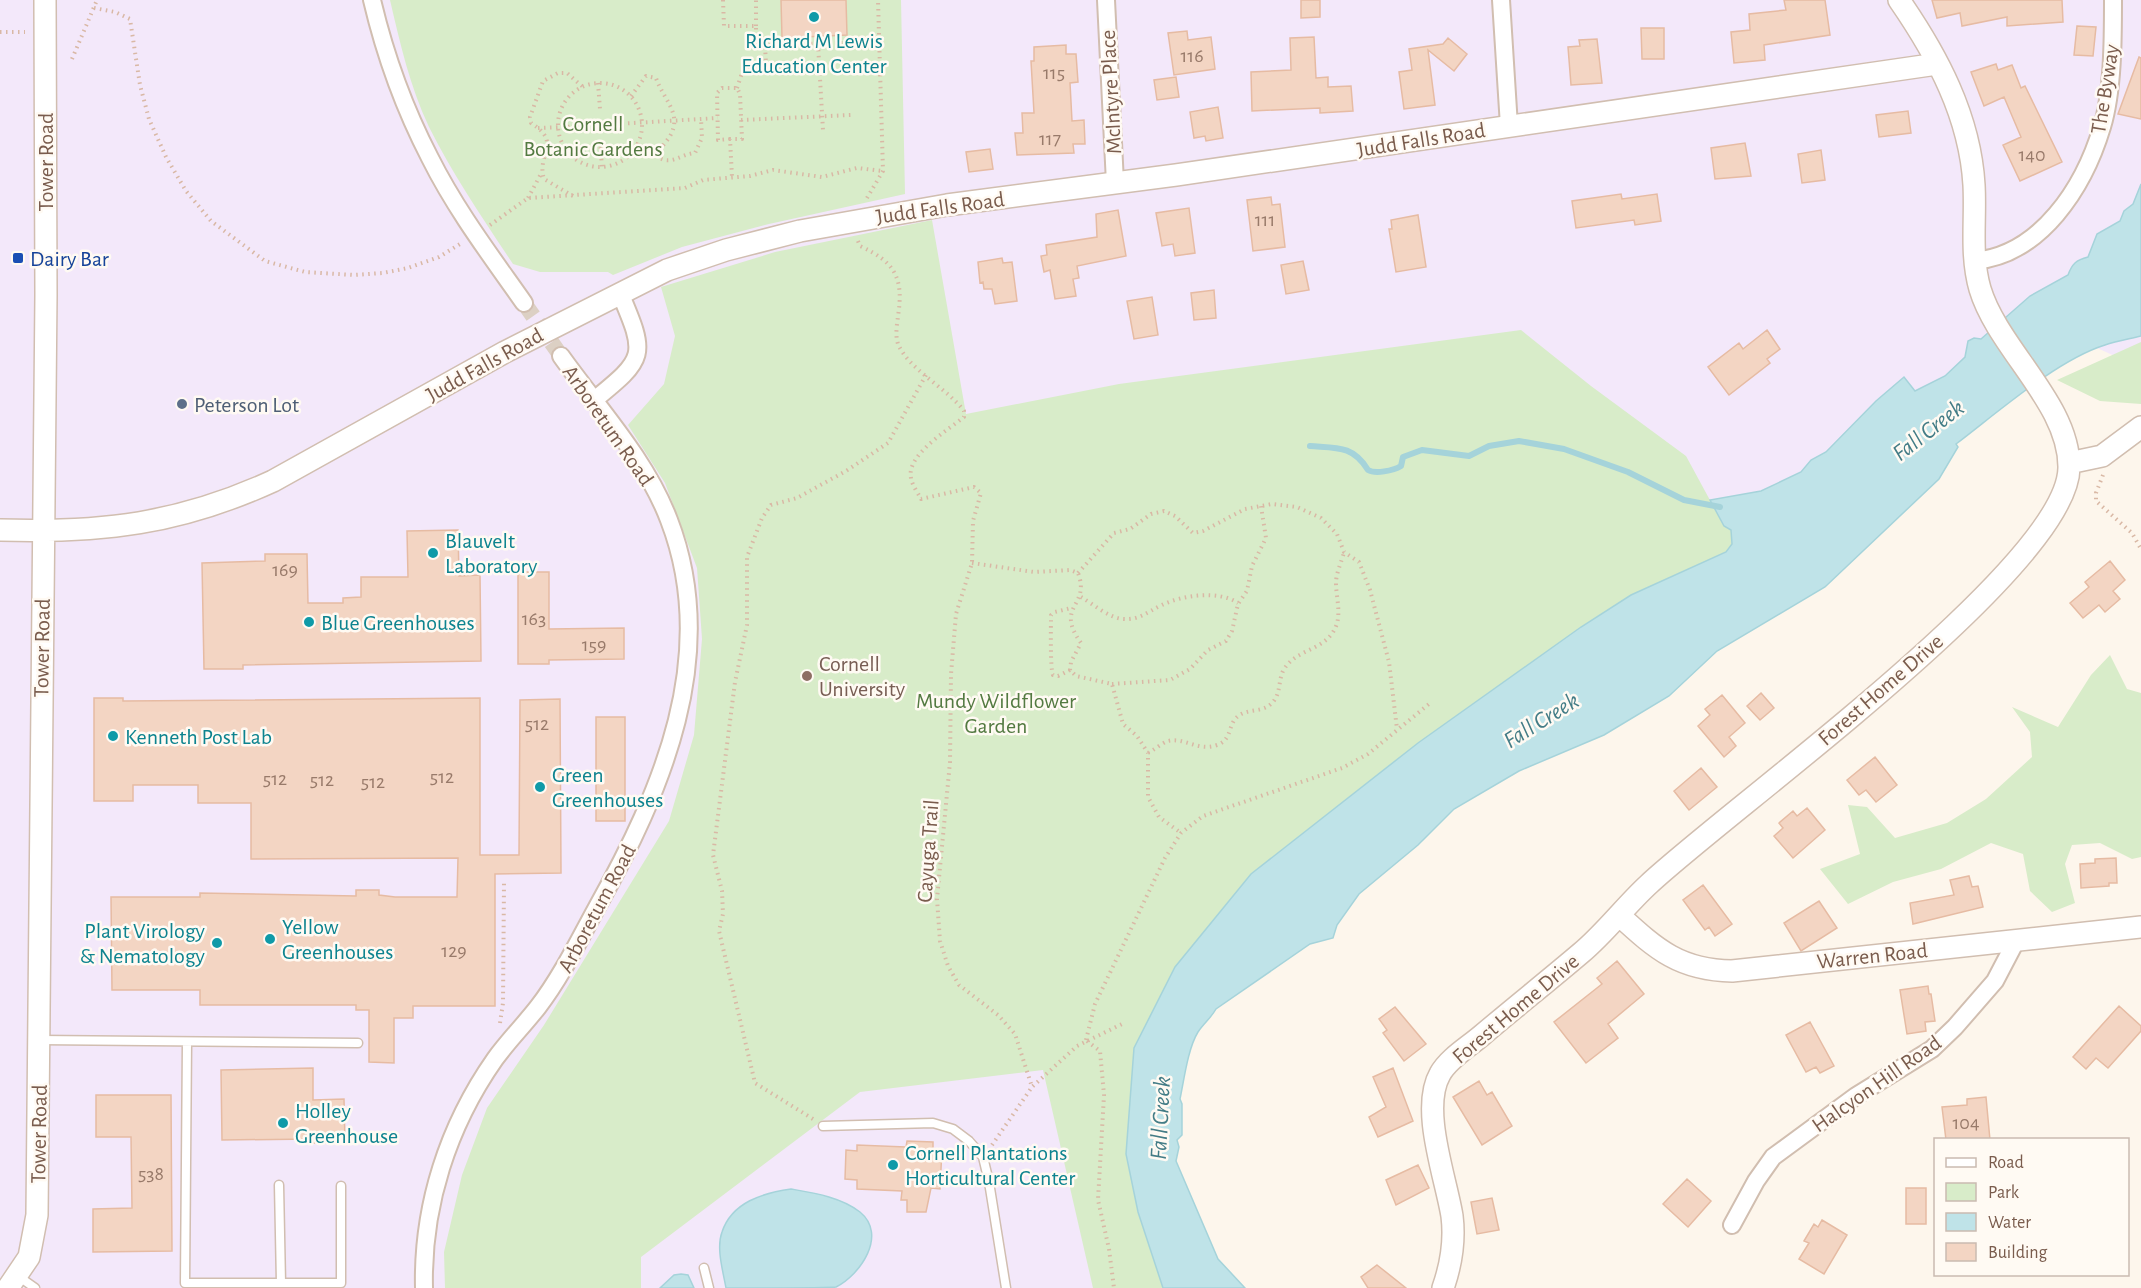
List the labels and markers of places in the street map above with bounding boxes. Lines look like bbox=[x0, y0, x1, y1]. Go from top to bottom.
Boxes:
marker: Richard M Lewis Education Center bbox=[807, 10, 821, 24]
place label: Richard M Lewis Education Center bbox=[741, 30, 887, 77]
place label: Dairy Bar bbox=[30, 248, 109, 270]
marker: Dairy Bar bbox=[11, 251, 25, 265]
place label: Peterson Lot bbox=[194, 394, 299, 416]
marker: Peterson Lot bbox=[175, 397, 189, 411]
place label: Blauvelt Laboratory bbox=[445, 530, 538, 577]
marker: Blauvelt Laboratory bbox=[426, 546, 440, 560]
place label: Blue Greenhouses bbox=[321, 612, 475, 634]
marker: Blue Greenhouses bbox=[302, 615, 316, 629]
place label: Cornell University bbox=[819, 653, 906, 700]
marker: Cornell University bbox=[800, 669, 814, 683]
place label: Kenneth Post Lab bbox=[125, 726, 272, 748]
marker: Kenneth Post Lab bbox=[106, 729, 120, 743]
place label: Green Greenhouses bbox=[552, 764, 663, 811]
marker: Green Greenhouses bbox=[533, 780, 547, 794]
place label: Yellow Greenhouses bbox=[282, 916, 393, 963]
place label: Plant Virology & Nematology bbox=[80, 920, 206, 967]
marker: Yellow Greenhouses bbox=[263, 932, 277, 946]
marker: Plant Virology & Nematology bbox=[210, 936, 224, 950]
place label: Holley Greenhouse bbox=[295, 1100, 398, 1147]
marker: Holley Greenhouse bbox=[276, 1116, 290, 1130]
place label: Cornell Plantations Horticultural Center bbox=[905, 1142, 1075, 1189]
marker: Cornell Plantations Horticultural Center bbox=[886, 1158, 900, 1172]

